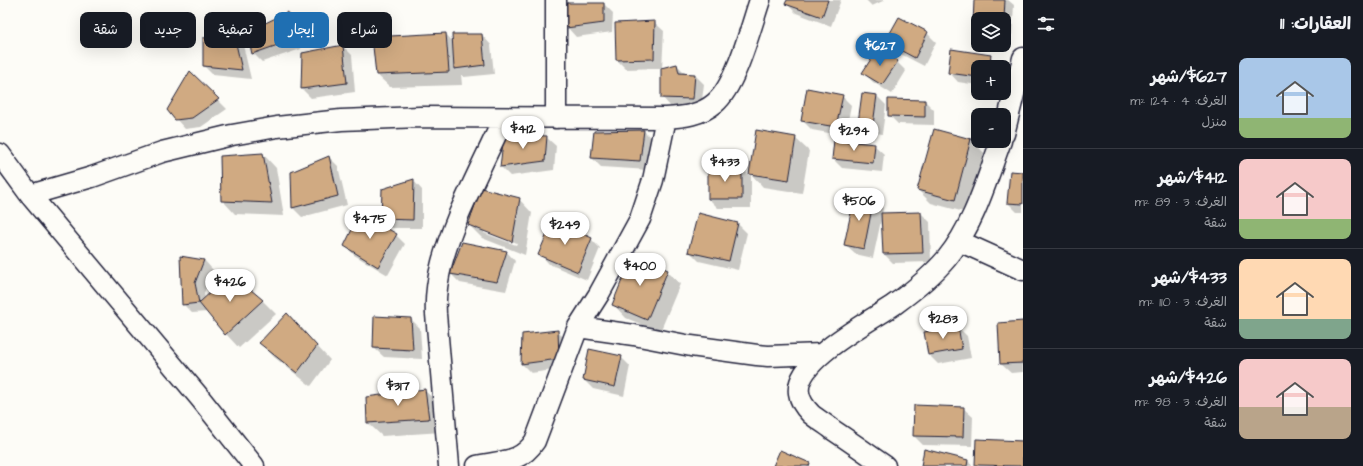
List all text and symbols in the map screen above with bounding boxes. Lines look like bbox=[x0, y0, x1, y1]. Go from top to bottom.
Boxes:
chip: شقة bbox=[80, 12, 132, 48]
chip: جديد bbox=[140, 12, 196, 48]
chip: تصفية bbox=[204, 12, 266, 48]
chip: إيجار bbox=[274, 12, 329, 48]
chip: شراء bbox=[337, 12, 392, 48]
map controls bbox=[971, 12, 1011, 148]
button: layers bbox=[971, 12, 1011, 52]
text: العقارات: 11 bbox=[1280, 12, 1351, 36]
icon: filters bbox=[1035, 13, 1057, 35]
pin: $627 bbox=[856, 33, 904, 67]
text: $627 bbox=[865, 37, 895, 55]
button: + bbox=[971, 60, 1011, 100]
text: $627/شهر bbox=[1151, 65, 1227, 89]
icon: home bbox=[1271, 74, 1319, 122]
text: الغرف: 4 · 124 m² bbox=[1130, 92, 1227, 110]
button: − bbox=[971, 108, 1011, 148]
text: منزل bbox=[1201, 113, 1227, 131]
pin: $412 bbox=[499, 116, 547, 150]
pin: $294 bbox=[830, 118, 878, 152]
text: $412 bbox=[510, 120, 536, 138]
text: $294 bbox=[839, 122, 869, 140]
pin: $433 bbox=[701, 149, 749, 183]
text: $433 bbox=[710, 153, 740, 171]
text: $412/شهر bbox=[1158, 166, 1227, 190]
icon: home bbox=[1271, 175, 1319, 223]
pin: $506 bbox=[835, 188, 883, 222]
text: $506 bbox=[843, 192, 875, 210]
text: الغرف: 3 · 89 m² bbox=[1135, 193, 1227, 211]
pin: $475 bbox=[346, 206, 394, 240]
text: $475 bbox=[353, 210, 387, 228]
pin: $249 bbox=[541, 212, 589, 246]
text: شقة bbox=[1204, 214, 1227, 232]
text: $249 bbox=[550, 216, 580, 234]
pin: $400 bbox=[616, 253, 664, 287]
text: $400 bbox=[624, 257, 656, 275]
text: $433/شهر bbox=[1153, 266, 1227, 290]
pin: $426 bbox=[206, 269, 254, 303]
text: $426 bbox=[214, 273, 246, 291]
icon: home bbox=[1271, 275, 1319, 323]
text: الغرف: 3 · 110 m² bbox=[1139, 293, 1227, 311]
pin: $283 bbox=[919, 306, 967, 340]
text: $283 bbox=[928, 310, 958, 328]
text: شقة bbox=[1204, 314, 1227, 332]
text: $426/شهر bbox=[1150, 366, 1227, 390]
pin: $317 bbox=[374, 373, 422, 407]
icon: home bbox=[1271, 375, 1319, 423]
text: $317 bbox=[386, 377, 410, 395]
text: الغرف: 3 · 98 m² bbox=[1135, 393, 1227, 411]
text: شقة bbox=[1204, 414, 1227, 432]

